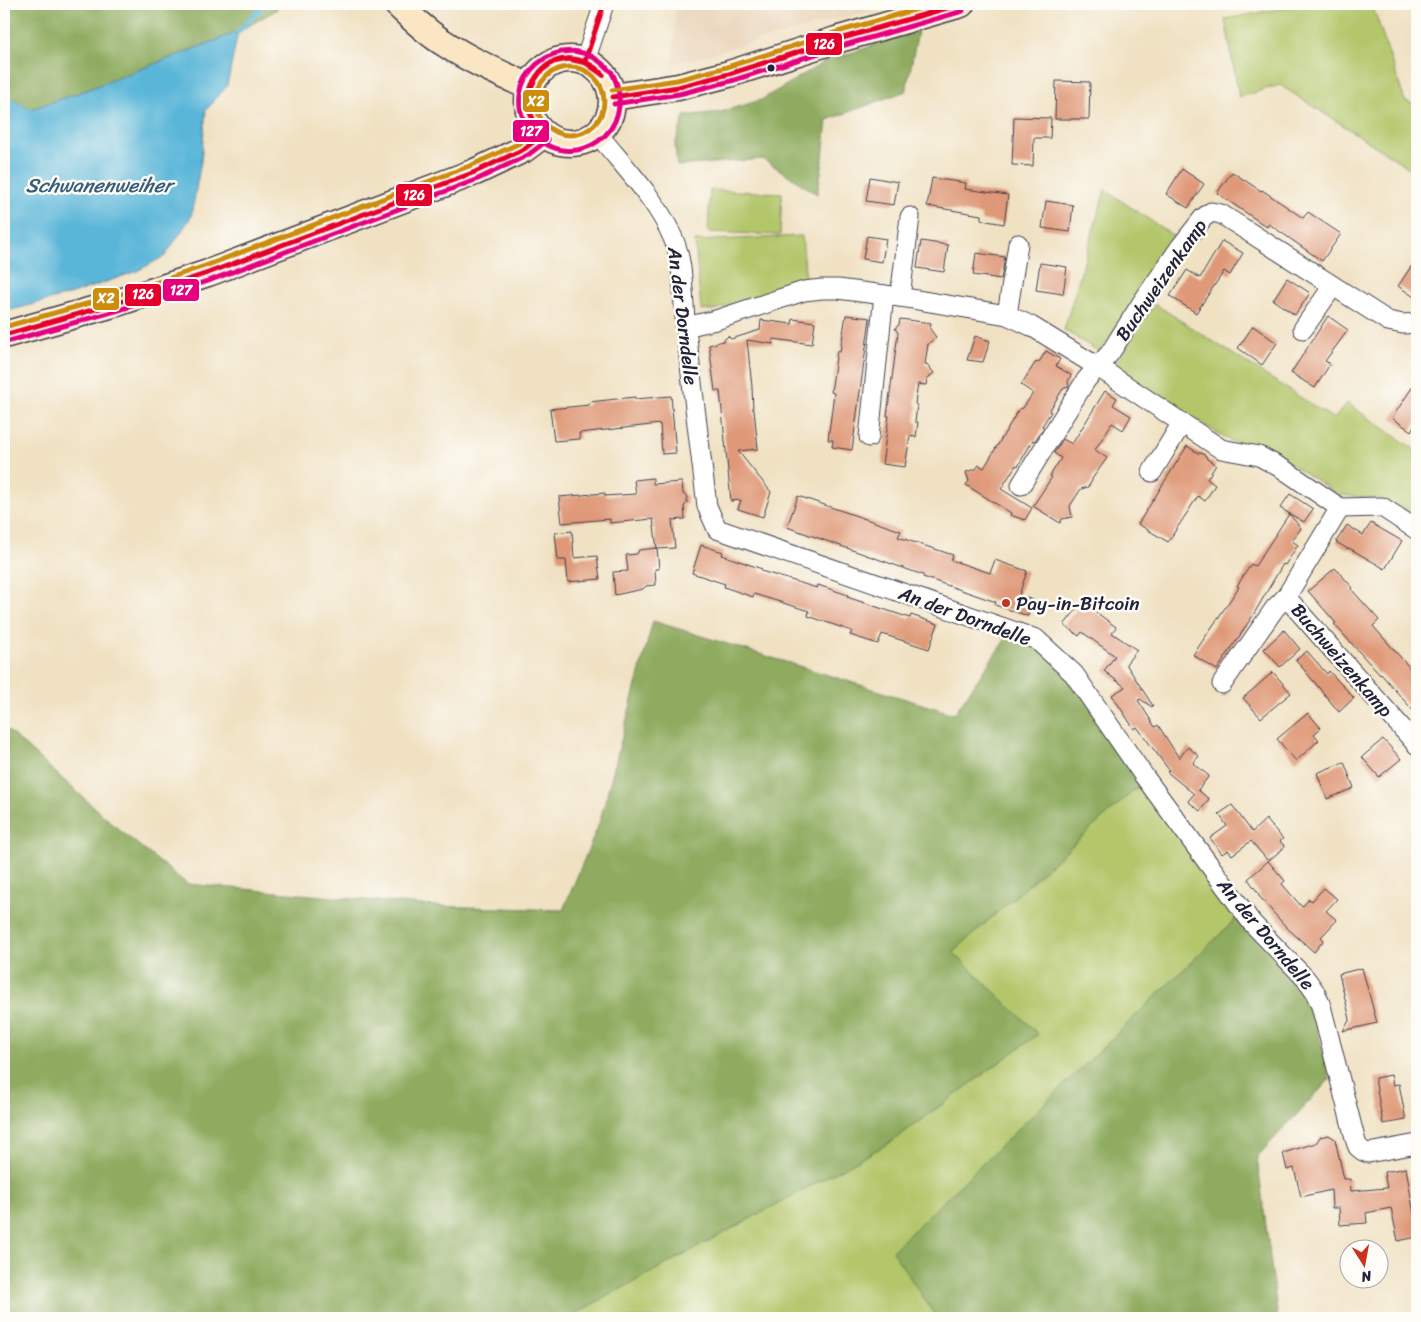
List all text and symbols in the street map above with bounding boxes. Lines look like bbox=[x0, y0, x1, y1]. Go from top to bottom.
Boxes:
line badge: 126 bbox=[805, 32, 843, 56]
text: 126 bbox=[813, 32, 835, 57]
unlabelled marker bbox=[766, 63, 776, 73]
line badge: X2 bbox=[522, 89, 550, 113]
text: X2 bbox=[526, 89, 546, 114]
line badge: 127 bbox=[512, 119, 550, 143]
text: 127 bbox=[520, 119, 543, 144]
water label: Schwanenweiher bbox=[26, 168, 176, 203]
line badge: 126 bbox=[395, 183, 433, 207]
text: 126 bbox=[403, 183, 425, 208]
street label: Buchweizenkamp bbox=[1106, 212, 1216, 348]
street label: An der Dorndelle bbox=[658, 244, 708, 387]
line badge: 127 bbox=[162, 278, 200, 302]
text: 127 bbox=[170, 278, 193, 303]
text: 126 bbox=[132, 282, 154, 307]
line badge: 126 bbox=[124, 283, 162, 307]
text: X2 bbox=[96, 286, 116, 311]
line badge: X2 bbox=[92, 287, 120, 311]
street label: An der Dorndelle bbox=[893, 576, 1036, 655]
place label: Pay-in-Bitcoin bbox=[1016, 587, 1140, 620]
street label: Buchweizenkamp bbox=[1283, 595, 1401, 725]
marker: Pay-in-Bitcoin bbox=[1000, 597, 1012, 609]
street label: An der Dorndelle bbox=[1208, 869, 1323, 998]
north arrow bbox=[1338, 1240, 1388, 1290]
text: N bbox=[1359, 1263, 1375, 1290]

